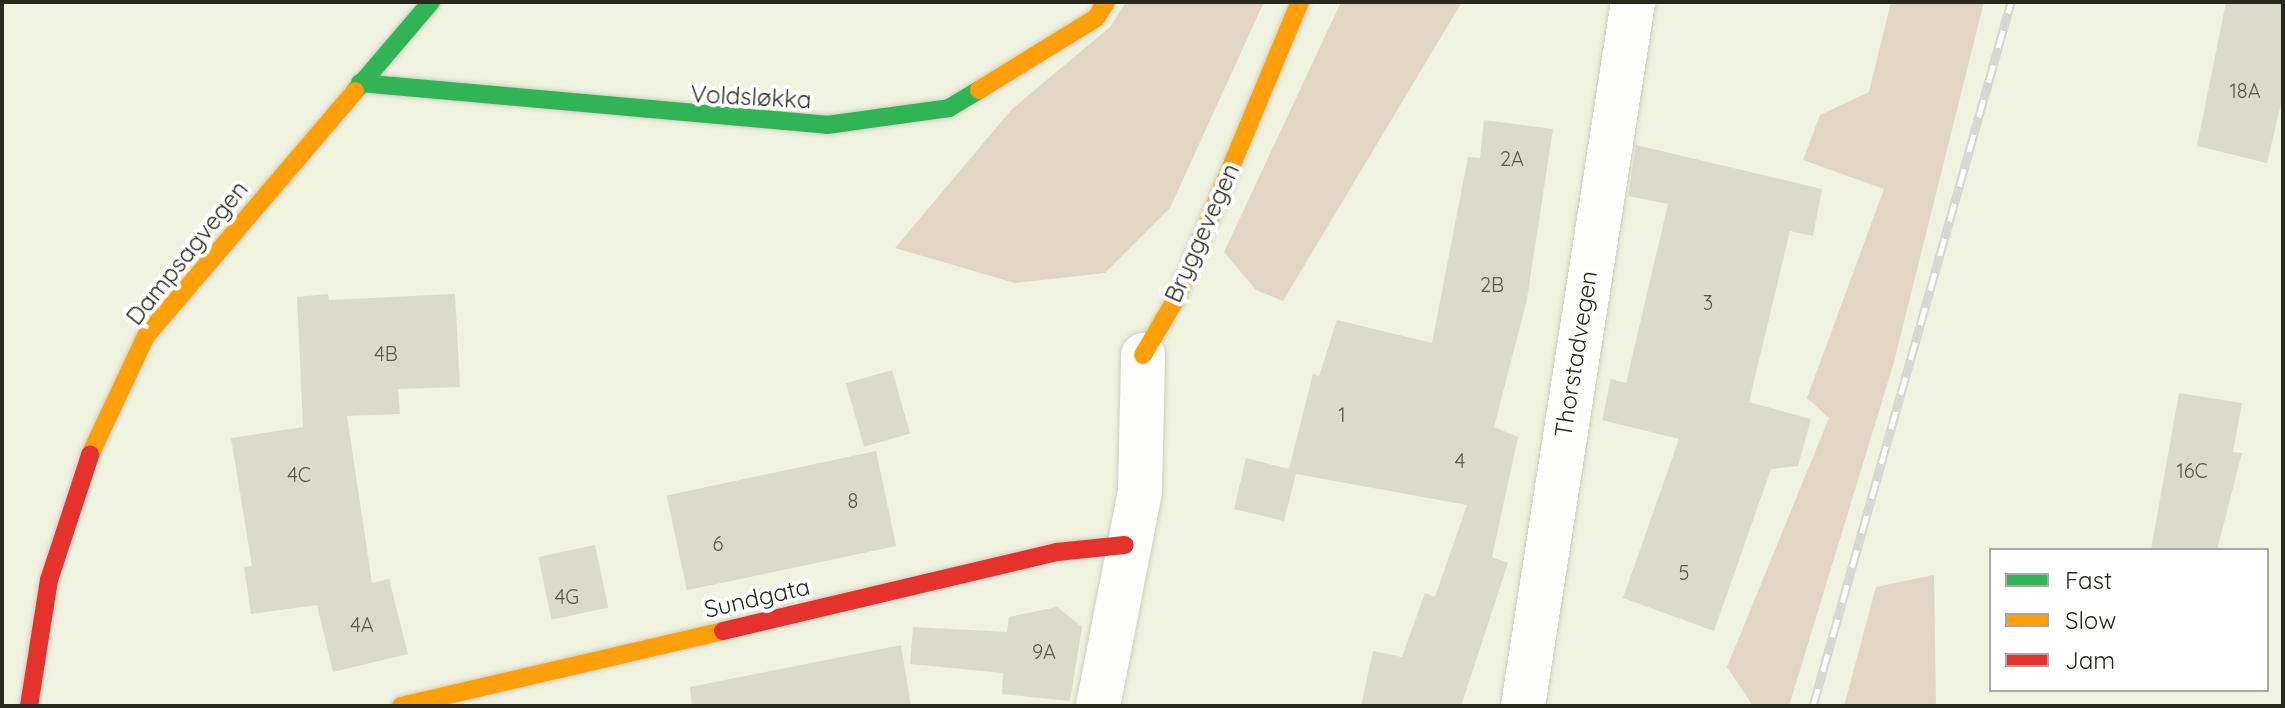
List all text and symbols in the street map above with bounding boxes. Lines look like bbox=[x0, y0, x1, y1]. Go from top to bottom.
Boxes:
house number: 18A bbox=[2229, 78, 2261, 102]
street label: Voldsløkka bbox=[690, 79, 812, 115]
house number: 2A bbox=[1500, 146, 1524, 170]
street label: Bryggevegen bbox=[1159, 159, 1245, 307]
street label: Dampsagvegen bbox=[120, 175, 254, 331]
street label: Thorstadvegen bbox=[1549, 269, 1603, 439]
house number: 2B bbox=[1480, 272, 1504, 296]
house number: 3 bbox=[1703, 290, 1713, 314]
house number: 4B bbox=[374, 341, 398, 365]
house number: 1 bbox=[1338, 402, 1346, 426]
house number: 4 bbox=[1455, 448, 1465, 472]
house number: 16C bbox=[2176, 458, 2208, 482]
house number: 4C bbox=[287, 462, 311, 486]
house number: 8 bbox=[848, 488, 858, 512]
house number: 6 bbox=[713, 531, 723, 555]
legend bbox=[1989, 548, 2269, 692]
house number: 5 bbox=[1679, 560, 1689, 584]
text: Fast bbox=[2065, 565, 2112, 595]
street label: Sundgata bbox=[701, 572, 813, 624]
house number: 4G bbox=[555, 584, 579, 608]
text: Slow bbox=[2065, 605, 2116, 635]
house number: 4A bbox=[350, 612, 374, 636]
house number: 9A bbox=[1032, 639, 1056, 663]
text: Jam bbox=[2065, 645, 2115, 675]

